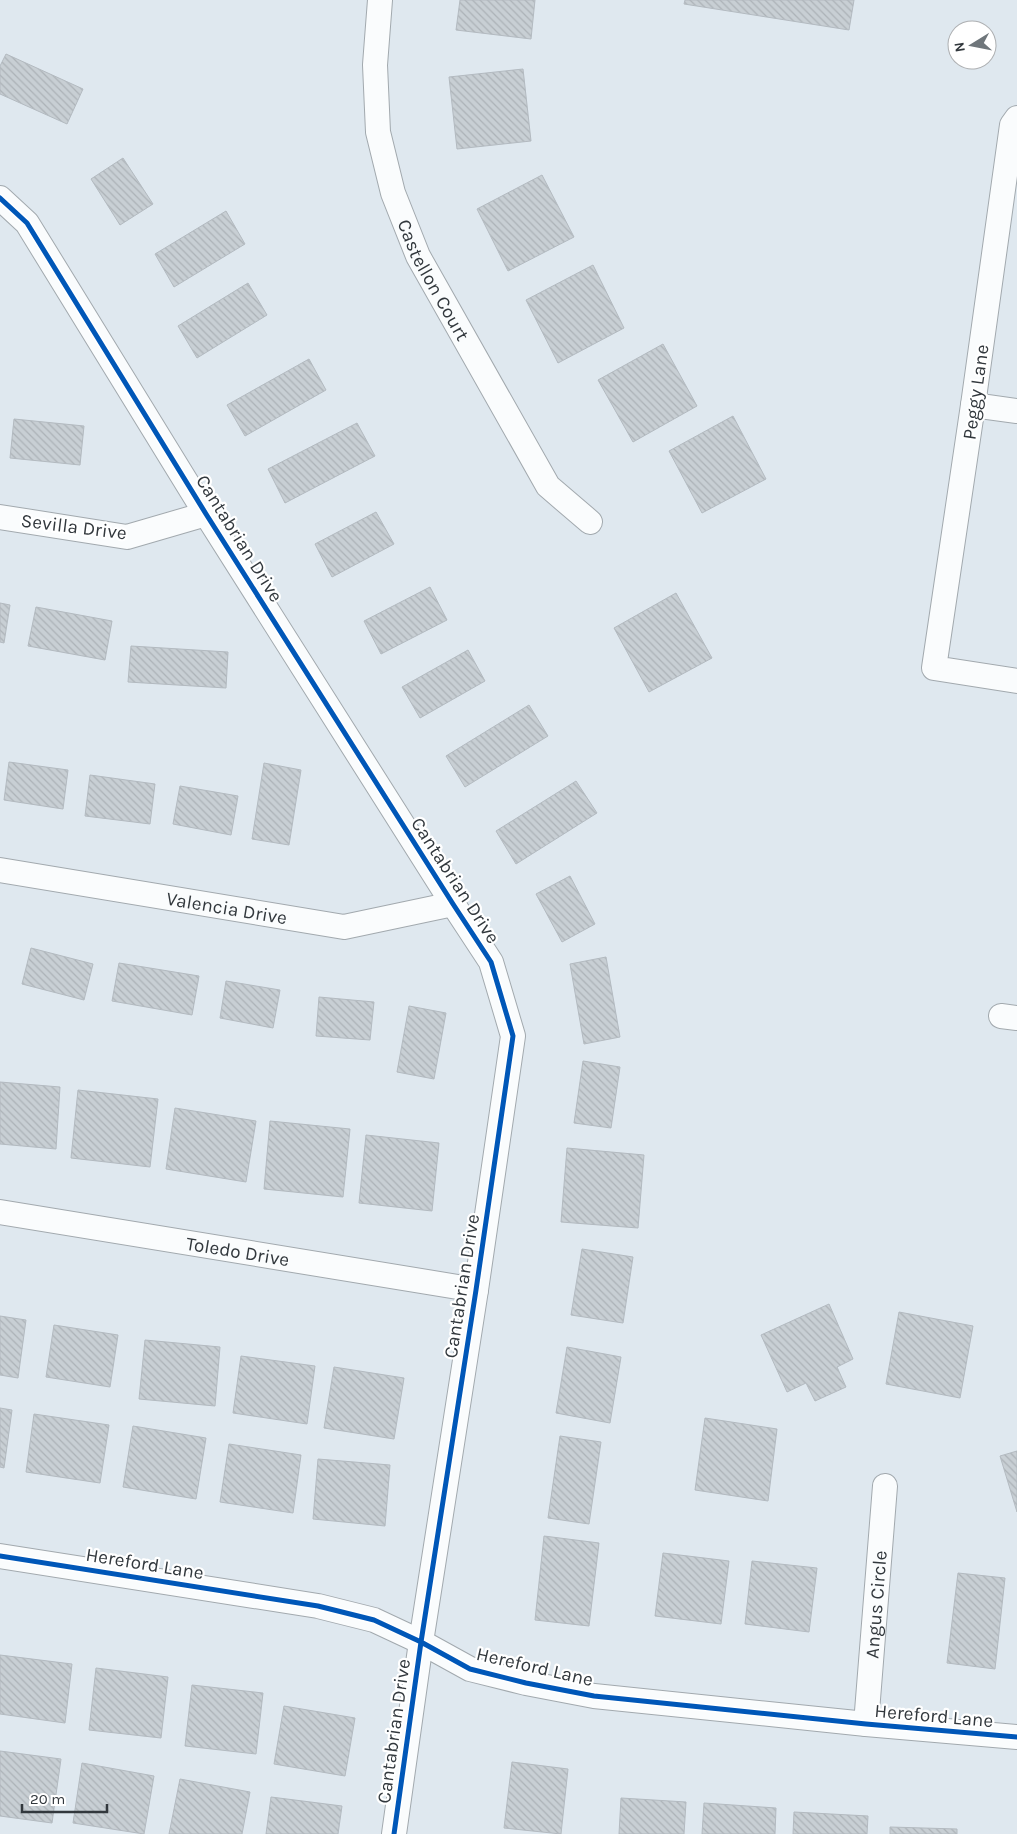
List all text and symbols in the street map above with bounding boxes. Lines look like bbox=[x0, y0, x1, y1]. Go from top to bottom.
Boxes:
north arrow bbox=[947, 20, 997, 70]
text: N bbox=[950, 41, 969, 54]
street label: Castellon Court bbox=[393, 216, 473, 345]
street label: Peggy Lane bbox=[958, 343, 994, 441]
street label: Cantabrian Drive bbox=[191, 471, 287, 606]
street label: Sevilla Drive bbox=[20, 510, 128, 544]
street label: Cantabrian Drive bbox=[406, 813, 504, 948]
street label: Valencia Drive bbox=[165, 888, 289, 929]
street label: Cantabrian Drive bbox=[440, 1212, 484, 1360]
street label: Toledo Drive bbox=[185, 1233, 291, 1271]
street label: Hereford Lane bbox=[84, 1544, 205, 1584]
street label: Angus Circle bbox=[861, 1550, 892, 1659]
street label: Hereford Lane bbox=[474, 1643, 595, 1691]
street label: Cantabrian Drive bbox=[373, 1657, 415, 1805]
street label: Hereford Lane bbox=[874, 1700, 994, 1732]
scale bar bbox=[22, 1782, 108, 1814]
text: 20 m bbox=[30, 1790, 65, 1808]

